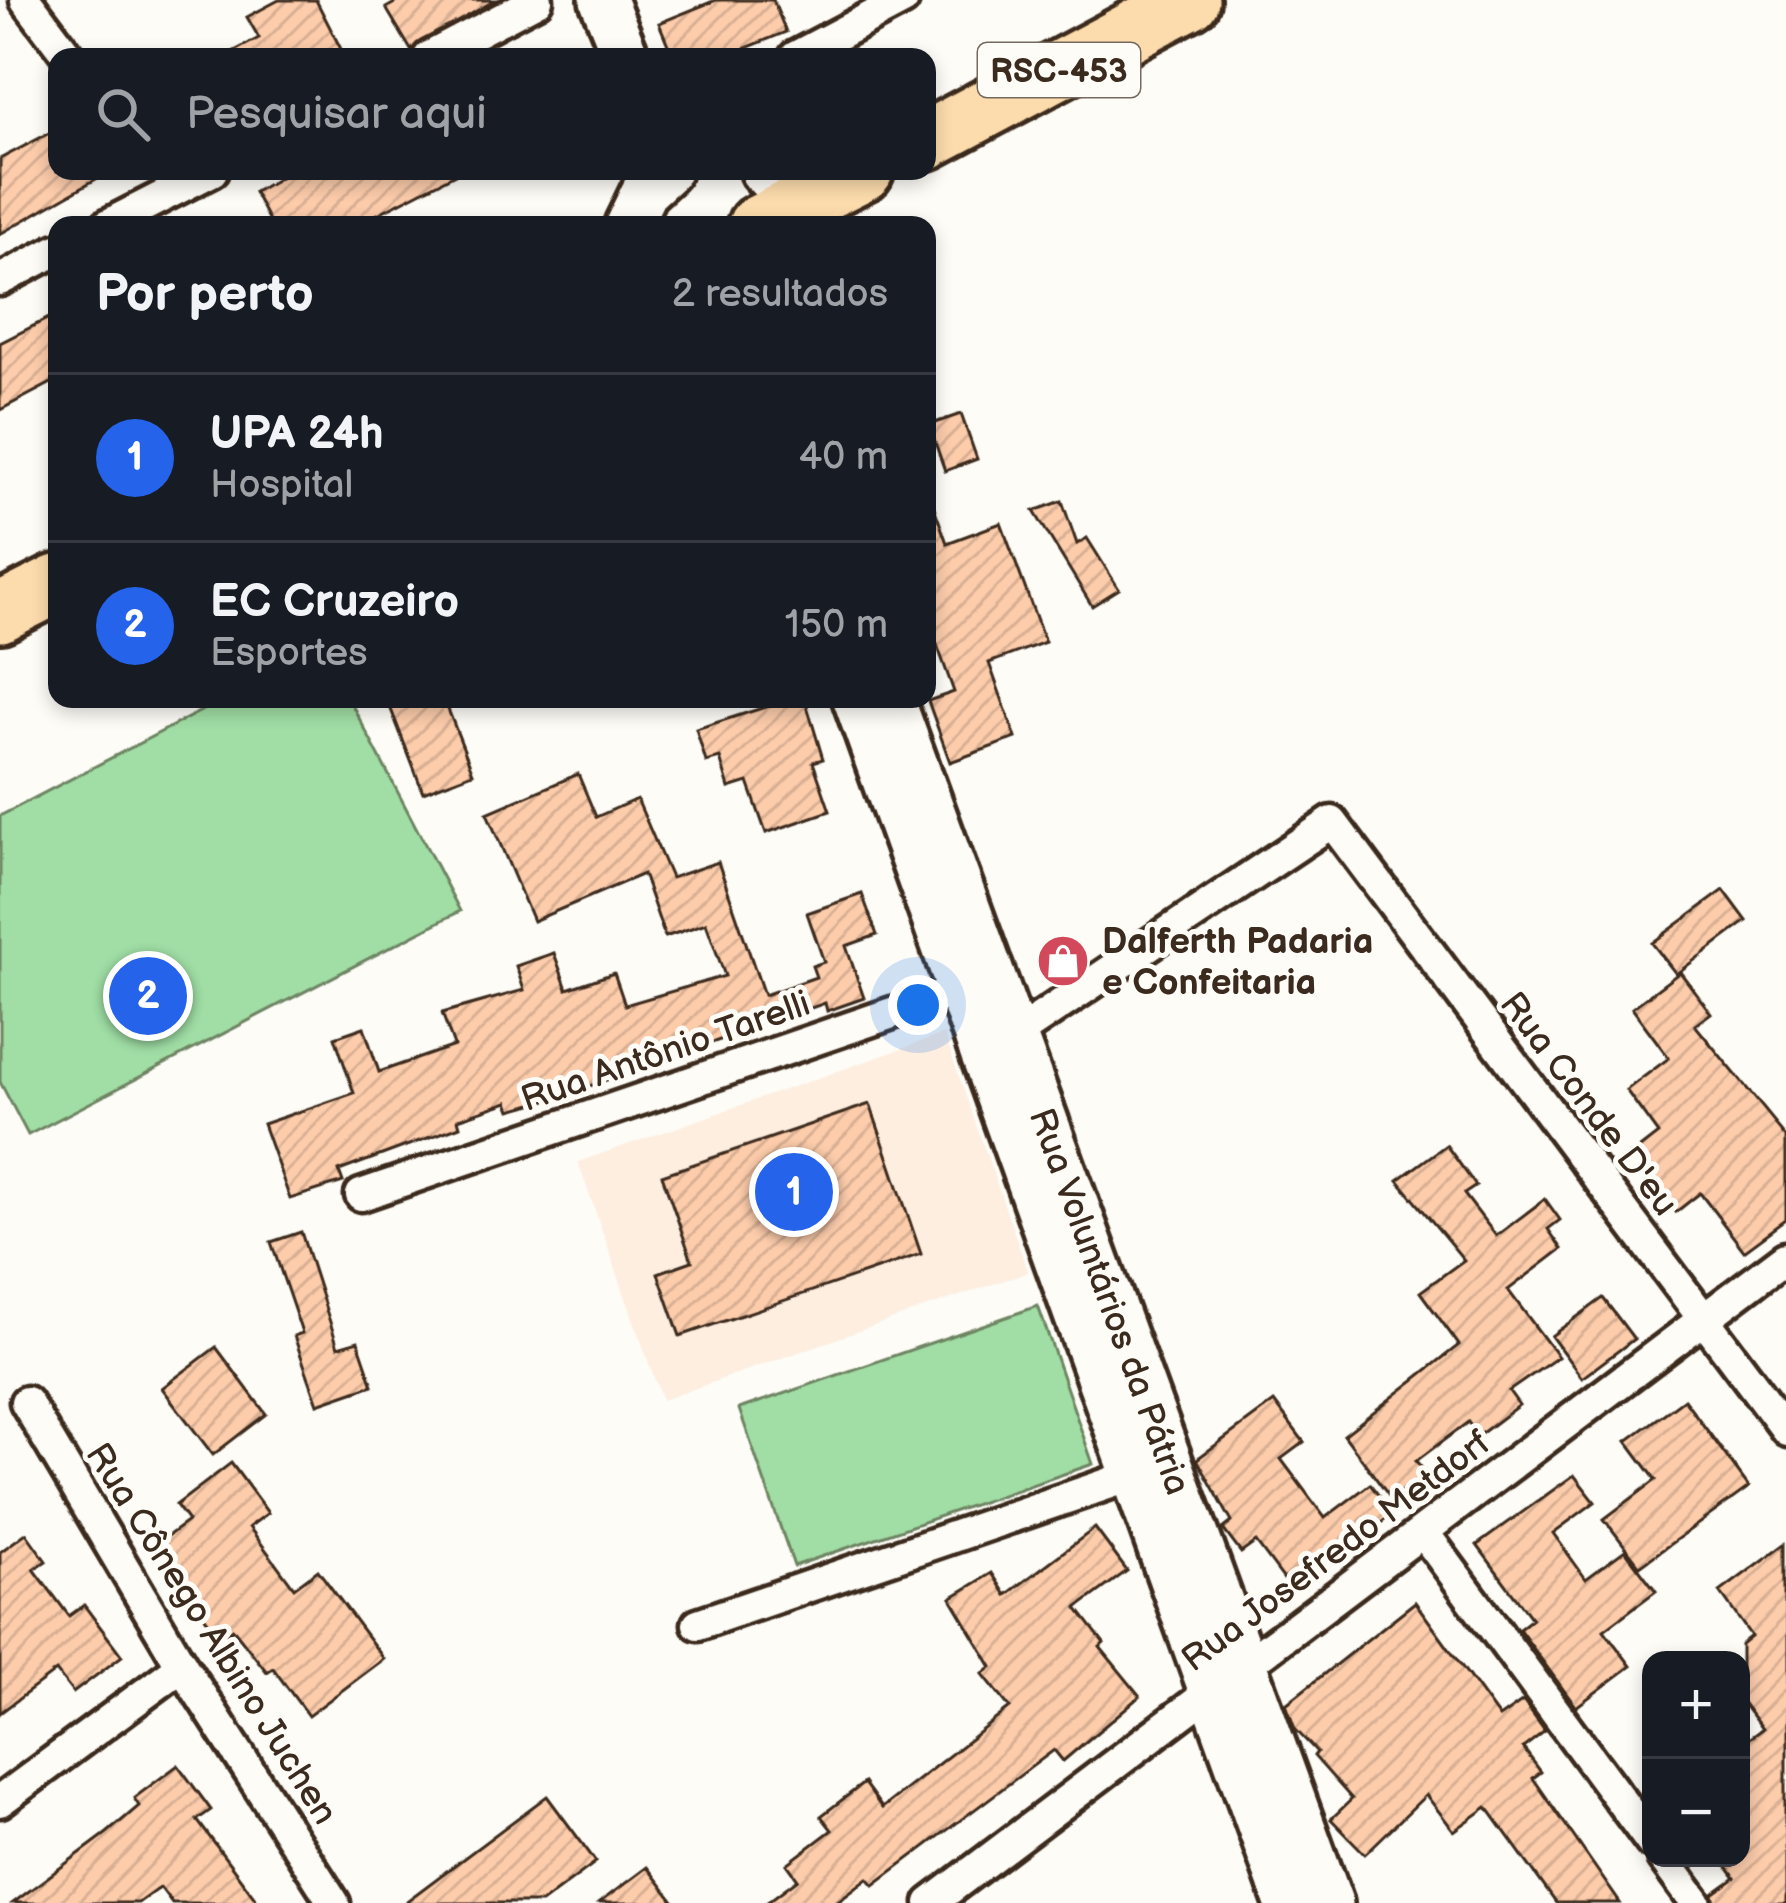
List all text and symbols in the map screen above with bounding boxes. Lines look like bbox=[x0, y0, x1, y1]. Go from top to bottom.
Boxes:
road number: RSC-453 bbox=[978, 43, 1140, 97]
search box bbox=[48, 48, 936, 180]
icon: search bbox=[90, 81, 156, 147]
text: Pesquisar aqui bbox=[186, 87, 487, 142]
text: Por perto bbox=[96, 264, 314, 325]
text: 2 resultados bbox=[672, 271, 888, 318]
text: UPA 24h bbox=[210, 407, 384, 462]
text: 1 bbox=[127, 434, 143, 481]
text: 40 m bbox=[798, 434, 888, 481]
text: Hospital bbox=[210, 462, 353, 509]
text: EC Cruzeiro bbox=[210, 575, 459, 630]
text: 2 bbox=[123, 602, 147, 649]
text: 150 m bbox=[785, 602, 888, 649]
text: Esportes bbox=[210, 630, 368, 677]
place label: Dalferth Padaria e Confeitaria bbox=[1102, 921, 1373, 1005]
shop icon: Dalferth Padaria e Confeitaria bbox=[1035, 933, 1091, 989]
pin: 2 bbox=[109, 951, 187, 1041]
your location bbox=[888, 975, 948, 1035]
street label: Rua Antônio Tarelli bbox=[516, 983, 816, 1122]
street label: Rua Conde D'eu bbox=[1490, 984, 1686, 1225]
street label: Rua Voluntários da Pátria bbox=[1019, 1103, 1199, 1501]
pin: 1 bbox=[755, 1147, 833, 1237]
street label: Rua Josefredo Metdorf bbox=[1174, 1422, 1499, 1682]
street label: Rua Cônego Albino Juchen bbox=[76, 1436, 346, 1833]
map controls bbox=[1642, 1651, 1750, 1867]
button: + bbox=[1642, 1651, 1750, 1759]
button: − bbox=[1642, 1759, 1750, 1867]

